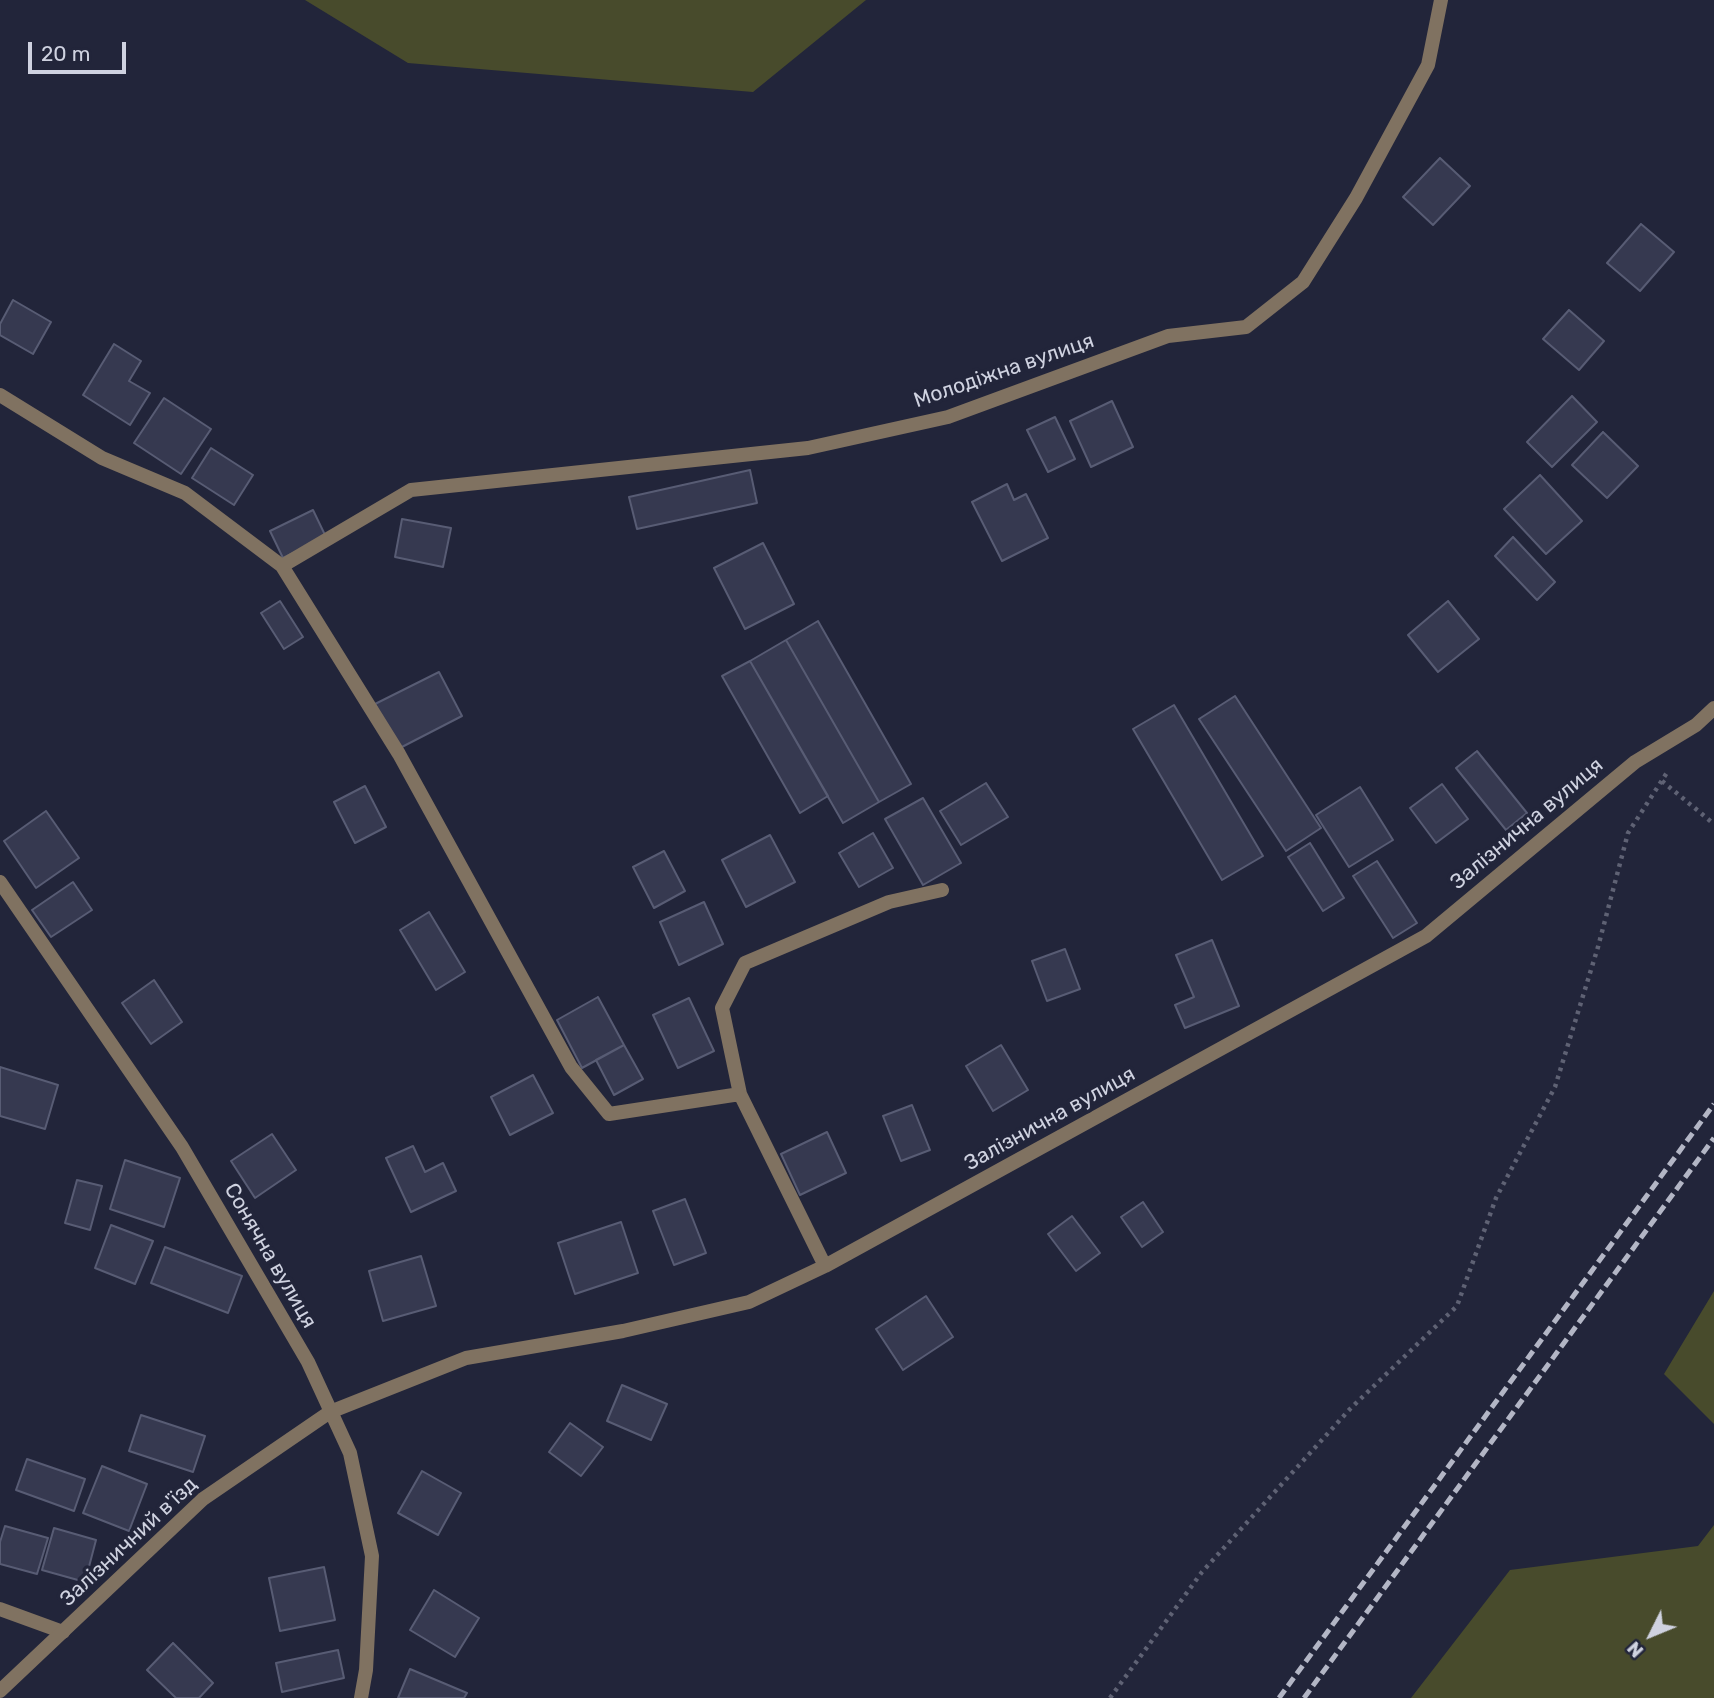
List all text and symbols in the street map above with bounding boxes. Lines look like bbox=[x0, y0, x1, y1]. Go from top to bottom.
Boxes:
scale bar bbox=[32, 28, 130, 72]
text: 20 m bbox=[41, 41, 90, 66]
street label: Молодіжна вулиця bbox=[911, 328, 1097, 414]
street label: Залізнична вулиця bbox=[1446, 753, 1608, 895]
street label: Залізнична вулиця bbox=[960, 1062, 1140, 1176]
street label: Сонячна вулиця bbox=[218, 1179, 322, 1333]
street label: Залізничний в'їзд bbox=[55, 1472, 203, 1612]
north arrow bbox=[1616, 1600, 1686, 1670]
text: N bbox=[1622, 1637, 1648, 1663]

